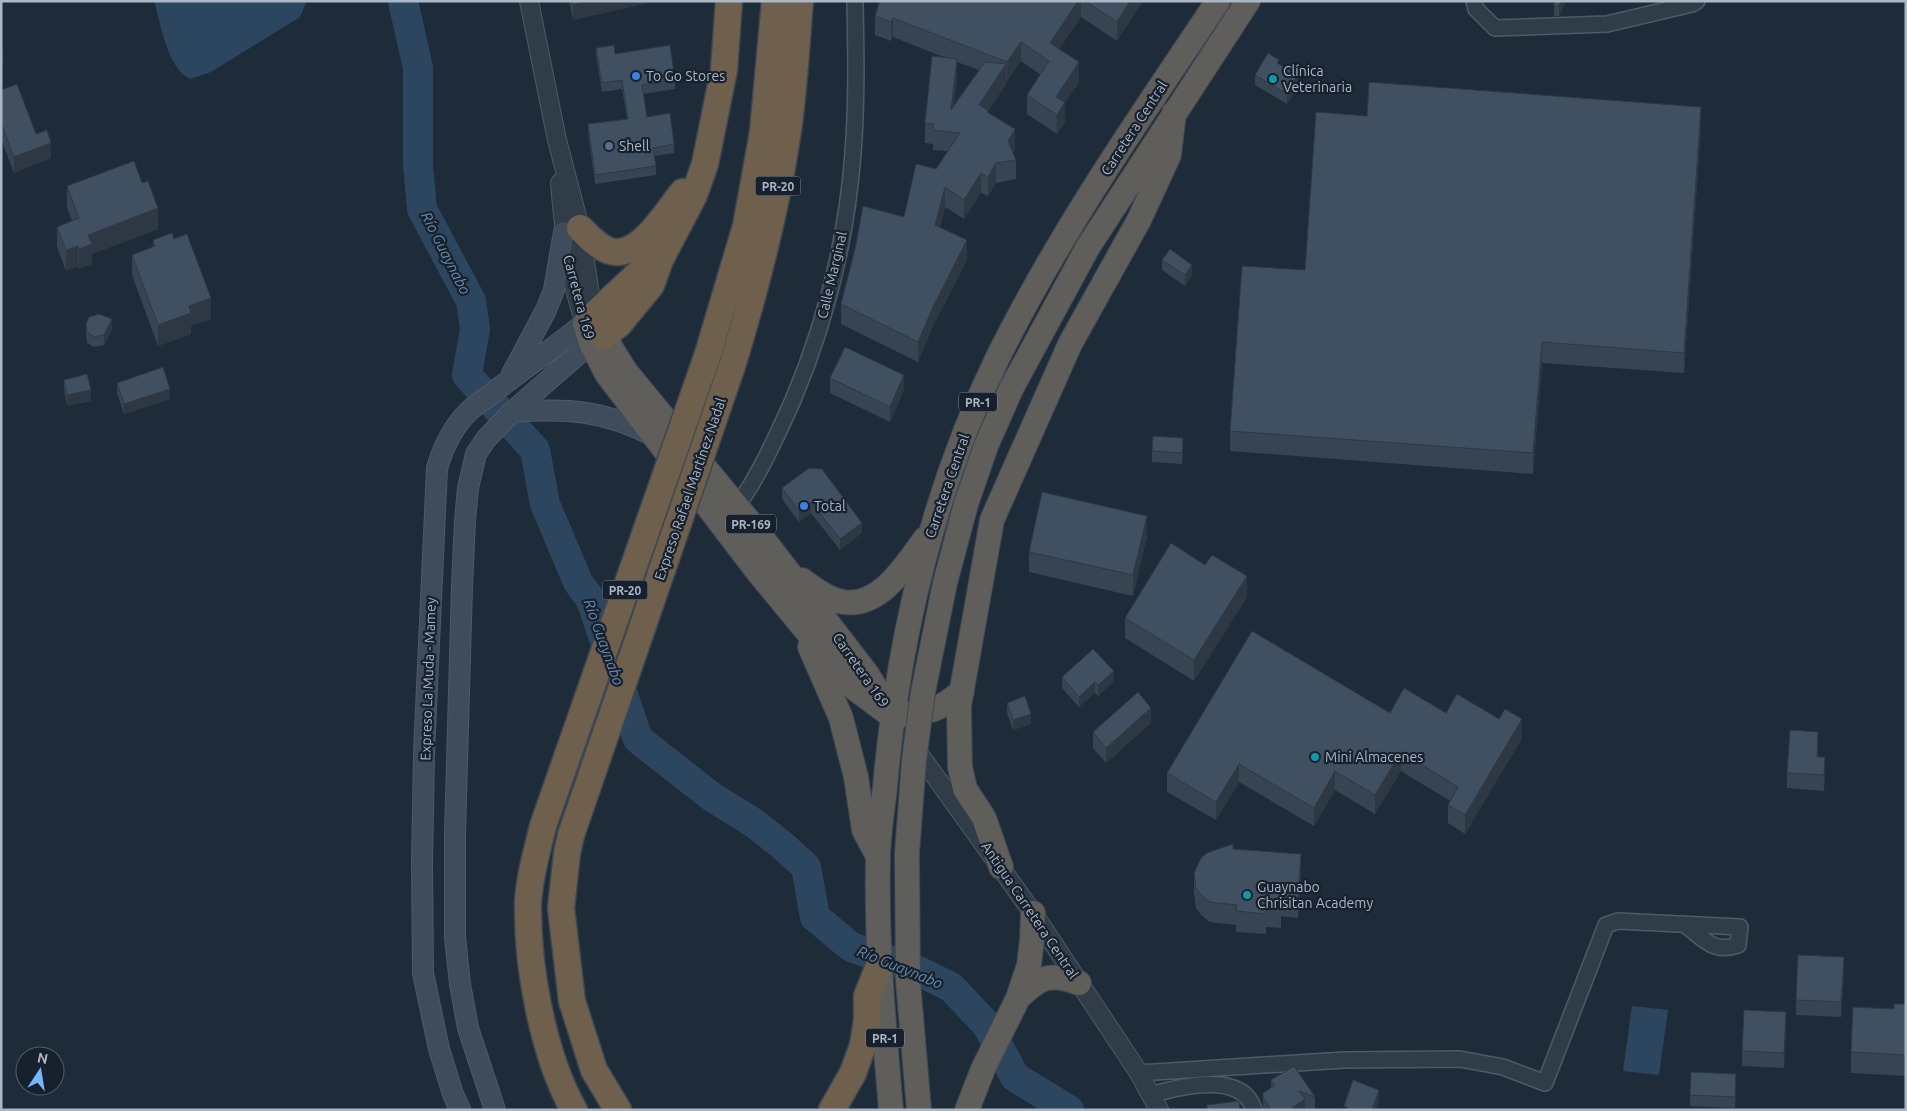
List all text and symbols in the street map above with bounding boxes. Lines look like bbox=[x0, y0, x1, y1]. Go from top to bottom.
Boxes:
place label: Clínica Veterinaria bbox=[1283, 63, 1352, 95]
place label: To Go Stores bbox=[646, 68, 725, 84]
marker: To Go Stores bbox=[630, 70, 642, 82]
marker: Clínica Veterinaria bbox=[1267, 73, 1279, 85]
street label: Carretera Central bbox=[1098, 78, 1171, 178]
place label: Shell bbox=[619, 138, 650, 154]
marker: Shell bbox=[603, 140, 615, 152]
road number: PR-20 bbox=[756, 177, 800, 196]
water label: Río Guaynabo bbox=[418, 209, 474, 297]
street label: Calle Marginal bbox=[814, 230, 850, 320]
street label: Carretera 169 bbox=[560, 253, 598, 341]
road number: PR-1 bbox=[959, 392, 997, 412]
street label: Expreso Rafael Martínez Nadal bbox=[651, 395, 729, 582]
street label: Carretera Central bbox=[922, 432, 972, 540]
place label: Total bbox=[814, 498, 846, 514]
marker: Total bbox=[798, 500, 810, 512]
road number: PR-169 bbox=[726, 514, 776, 534]
road number: PR-20 bbox=[602, 580, 648, 600]
street label: Expreso La Muda - Mamey bbox=[417, 597, 439, 761]
water label: Río Guaynabo bbox=[581, 597, 627, 687]
street label: Carretera 169 bbox=[830, 630, 892, 710]
place label: Mini Almacenes bbox=[1325, 749, 1423, 765]
marker: Mini Almacenes bbox=[1309, 751, 1321, 763]
street label: Antigua Carretera Central bbox=[978, 839, 1082, 982]
place label: Guaynabo Chrisitan Academy bbox=[1257, 879, 1373, 911]
marker: Guaynabo Chrisitan Academy bbox=[1241, 889, 1253, 901]
water label: Río Guaynabo bbox=[855, 942, 945, 992]
road number: PR-1 bbox=[866, 1028, 904, 1048]
north arrow bbox=[15, 1046, 65, 1096]
text: N bbox=[36, 1049, 49, 1067]

